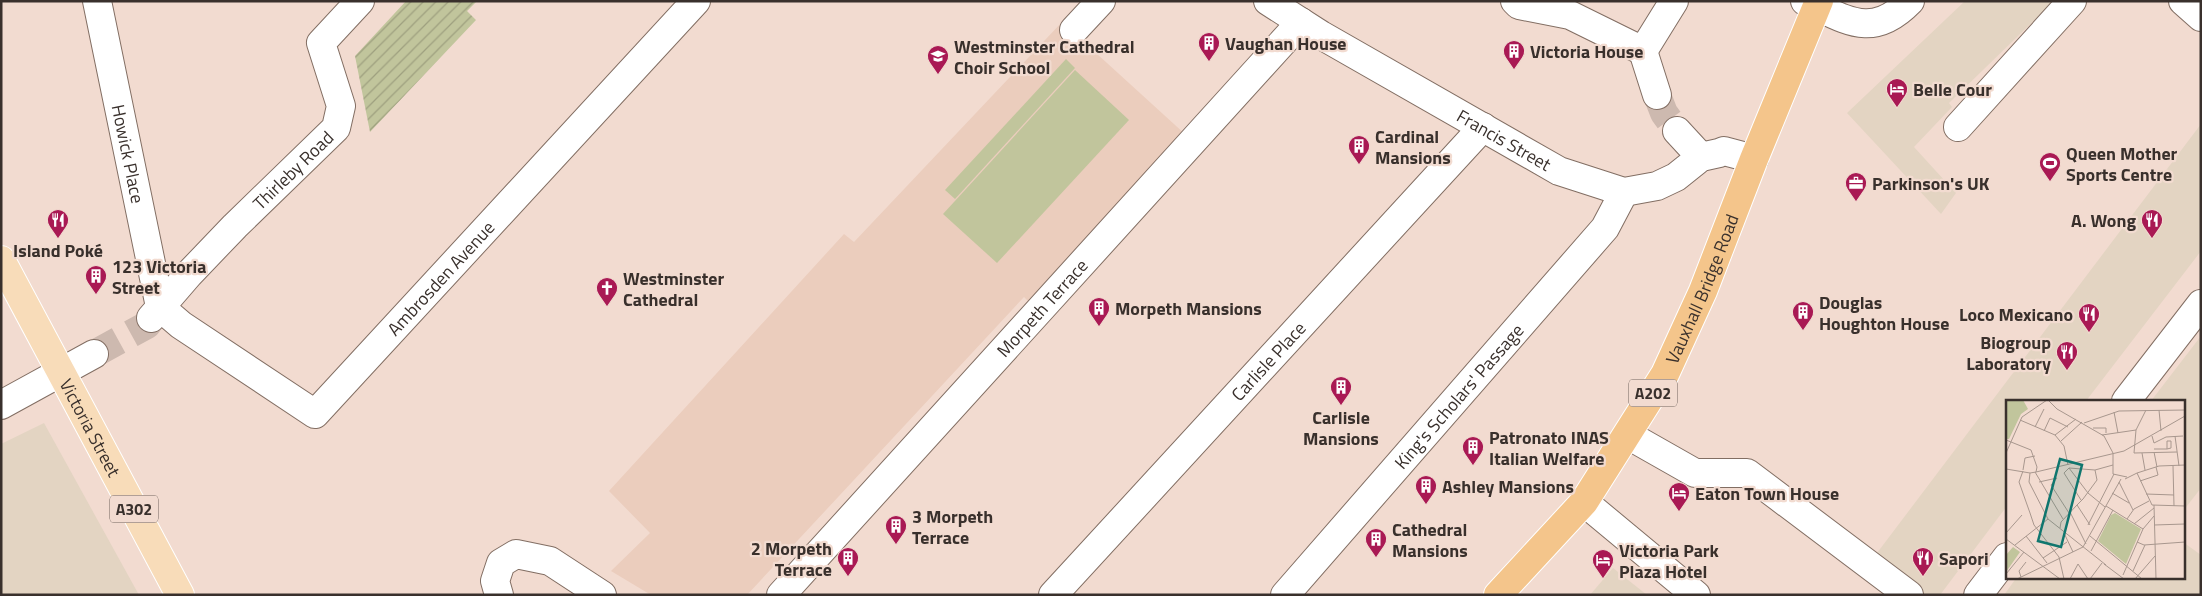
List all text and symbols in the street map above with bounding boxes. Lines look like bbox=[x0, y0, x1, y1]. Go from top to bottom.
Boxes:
place label: Vaughan House bbox=[1225, 30, 1347, 57]
building icon: Vaughan House bbox=[1197, 31, 1221, 62]
place label: Westminster Cathedral Choir School bbox=[954, 33, 1135, 81]
place label: Victoria House bbox=[1530, 38, 1643, 65]
building icon: Victoria House bbox=[1502, 39, 1526, 70]
school or university icon: Westminster Cathedral Choir School bbox=[926, 44, 950, 75]
place label: Belle Cour bbox=[1913, 76, 1992, 103]
hotel icon: Belle Cour bbox=[1885, 77, 1909, 108]
street label: Howick Place bbox=[105, 102, 152, 206]
street label: Francis Street bbox=[1452, 102, 1557, 178]
place label: Cardinal Mansions bbox=[1375, 123, 1451, 171]
street label: Thirleby Road bbox=[246, 124, 339, 216]
building icon: Cardinal Mansions bbox=[1347, 134, 1371, 165]
place label: Queen Mother Sports Centre bbox=[2066, 140, 2178, 188]
sports icon: Queen Mother Sports Centre bbox=[2038, 151, 2062, 182]
place label: Parkinson's UK bbox=[1872, 170, 1990, 197]
office icon: Parkinson's UK bbox=[1844, 171, 1868, 202]
place label: A. Wong bbox=[2071, 207, 2136, 234]
restaurant icon: Island Poké bbox=[46, 208, 70, 239]
restaurant icon: A. Wong bbox=[2140, 208, 2164, 239]
street label: Vauxhall Bridge Road bbox=[1658, 210, 1745, 368]
street label: Ambrosden Avenue bbox=[380, 215, 501, 341]
place label: Island Poké bbox=[13, 237, 103, 264]
street label: Morpeth Terrace bbox=[990, 252, 1094, 363]
place label: 123 Victoria Street bbox=[112, 253, 206, 301]
building icon: 123 Victoria Street bbox=[84, 264, 108, 295]
place label: Westminster Cathedral bbox=[623, 265, 725, 313]
church icon: Westminster Cathedral bbox=[595, 276, 619, 307]
place label: Douglas Houghton House bbox=[1819, 289, 1950, 337]
place label: Morpeth Mansions bbox=[1115, 295, 1262, 322]
building icon: Morpeth Mansions bbox=[1087, 296, 1111, 327]
building icon: Douglas Houghton House bbox=[1791, 300, 1815, 331]
place label: Loco Mexicano bbox=[1959, 301, 2073, 328]
restaurant icon: Loco Mexicano bbox=[2077, 302, 2101, 333]
street label: Carlisle Place bbox=[1225, 315, 1312, 407]
street label: King's Scholars' Passage bbox=[1387, 317, 1530, 475]
place label: Biogroup Laboratory bbox=[1966, 329, 2051, 377]
restaurant icon: Biogroup Laboratory bbox=[2055, 340, 2079, 371]
street label: Victoria Street bbox=[53, 374, 128, 482]
building icon: Carlisle Mansions bbox=[1329, 375, 1353, 406]
road number: A202 bbox=[1629, 379, 1677, 406]
inset map bbox=[2006, 400, 2184, 578]
place label: Carlisle Mansions bbox=[1303, 404, 1379, 452]
place label: Patronato INAS Italian Welfare bbox=[1489, 424, 1609, 472]
building icon: Patronato INAS Italian Welfare bbox=[1461, 435, 1485, 466]
place label: Ashley Mansions bbox=[1442, 473, 1574, 500]
building icon: Ashley Mansions bbox=[1414, 474, 1438, 505]
place label: Eaton Town House bbox=[1695, 480, 1839, 507]
hotel icon: Eaton Town House bbox=[1667, 481, 1691, 512]
road number: A302 bbox=[110, 496, 158, 522]
place label: 3 Morpeth Terrace bbox=[912, 503, 993, 551]
building icon: 3 Morpeth Terrace bbox=[884, 514, 908, 545]
place label: Cathedral Mansions bbox=[1392, 516, 1468, 564]
building icon: Cathedral Mansions bbox=[1364, 527, 1388, 558]
place label: 2 Morpeth Terrace bbox=[751, 535, 832, 583]
place label: Victoria Park Plaza Hotel bbox=[1619, 537, 1720, 585]
place label: Sapori bbox=[1939, 545, 1989, 572]
building icon: 2 Morpeth Terrace bbox=[836, 546, 860, 577]
restaurant icon: Sapori bbox=[1911, 546, 1935, 577]
hotel icon: Victoria Park Plaza Hotel bbox=[1591, 548, 1615, 579]

